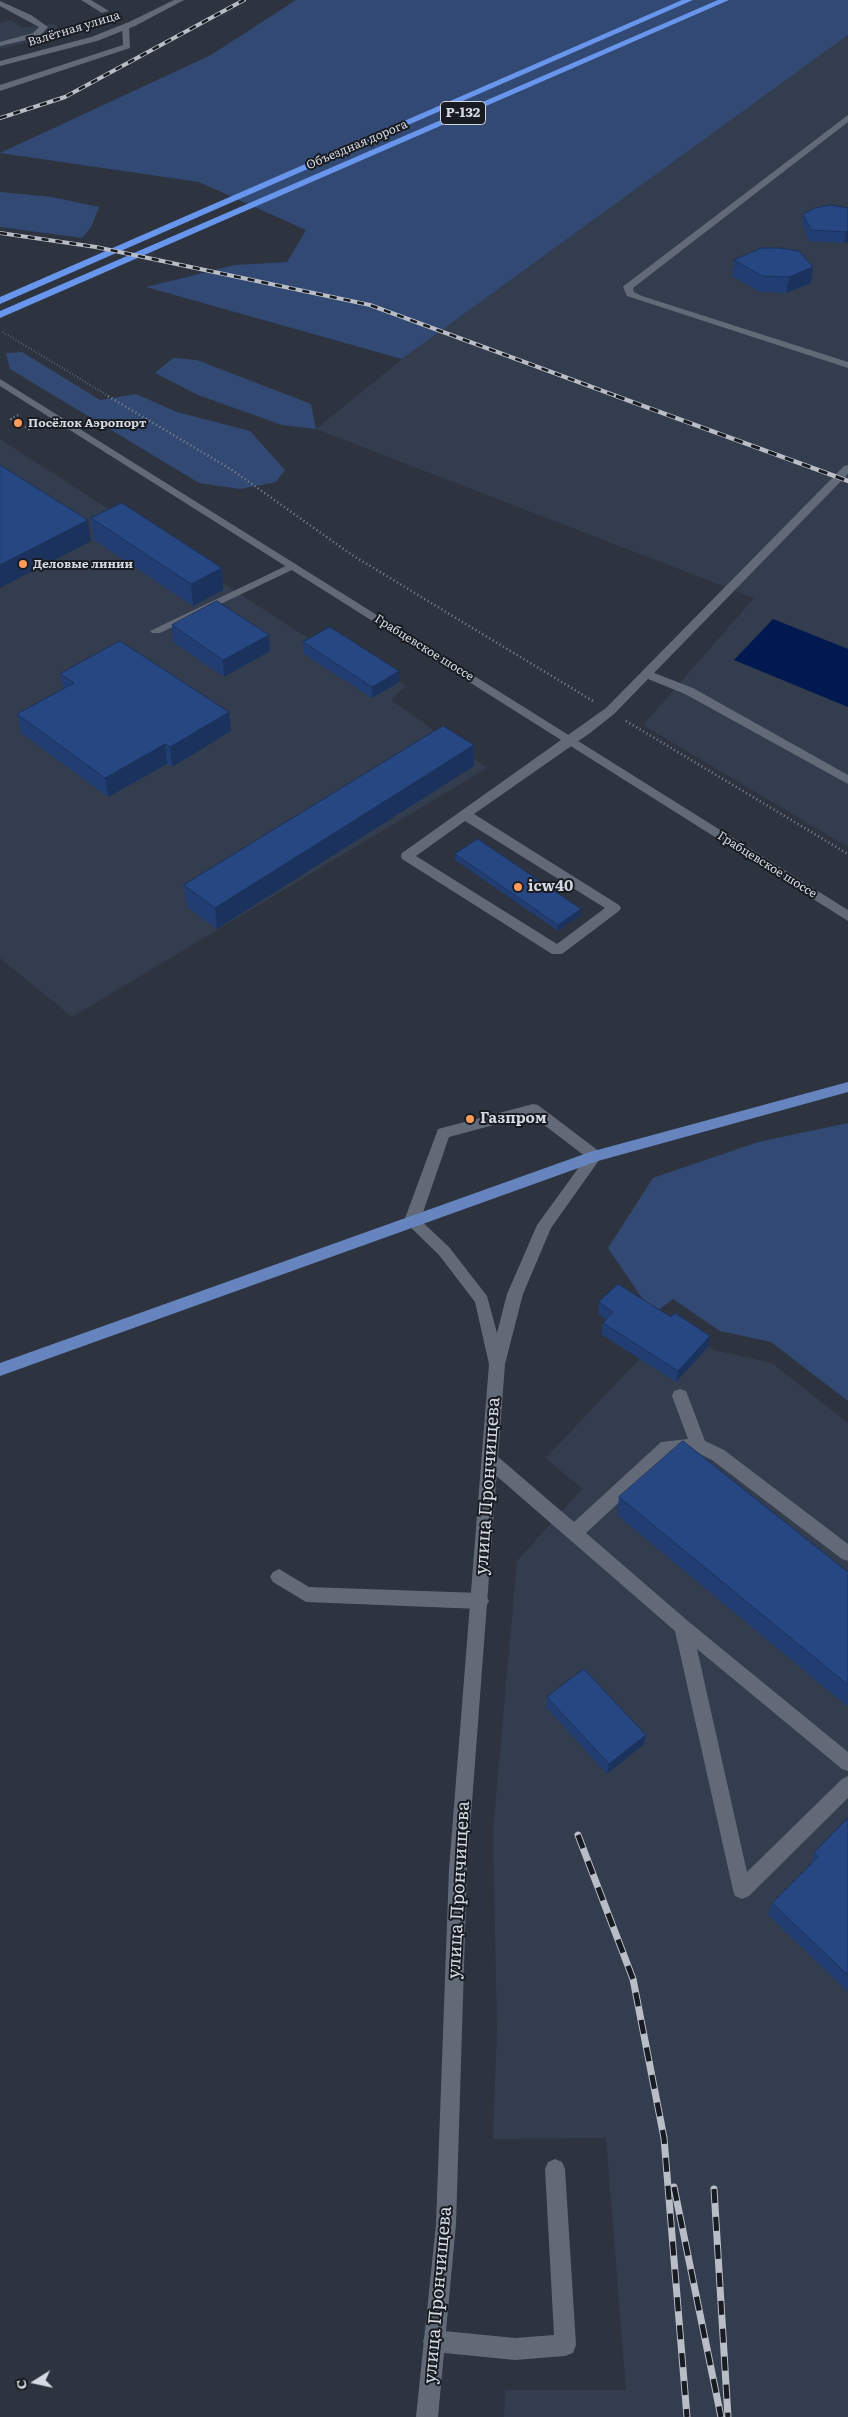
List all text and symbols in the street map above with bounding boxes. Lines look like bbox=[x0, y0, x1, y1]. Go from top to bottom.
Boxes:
street label: Взлётная улица bbox=[26, 8, 122, 50]
road number: Р-132 bbox=[440, 102, 486, 125]
street label: Объездная дорога bbox=[304, 117, 410, 173]
place label: Посёлок Аэропорт bbox=[28, 416, 146, 430]
marker: Посёлок Аэропорт bbox=[12, 417, 24, 429]
place label: Деловые линии bbox=[33, 557, 133, 571]
marker: Деловые линии bbox=[17, 558, 29, 570]
street label: Грабцевское шоссе bbox=[372, 612, 476, 684]
street label: Грабцевское шоссе bbox=[715, 829, 819, 901]
place label: icw40 bbox=[528, 878, 573, 896]
marker: icw40 bbox=[512, 881, 524, 893]
place label: Газпром bbox=[480, 1110, 547, 1128]
marker: Газпром bbox=[464, 1113, 476, 1125]
street label: улица Прончищева bbox=[471, 1396, 505, 1576]
street label: улица Прончищева bbox=[444, 1801, 474, 1979]
street label: улица Прончищева bbox=[419, 2205, 457, 2385]
north arrow bbox=[10, 2357, 60, 2407]
text: С bbox=[10, 2378, 31, 2391]

